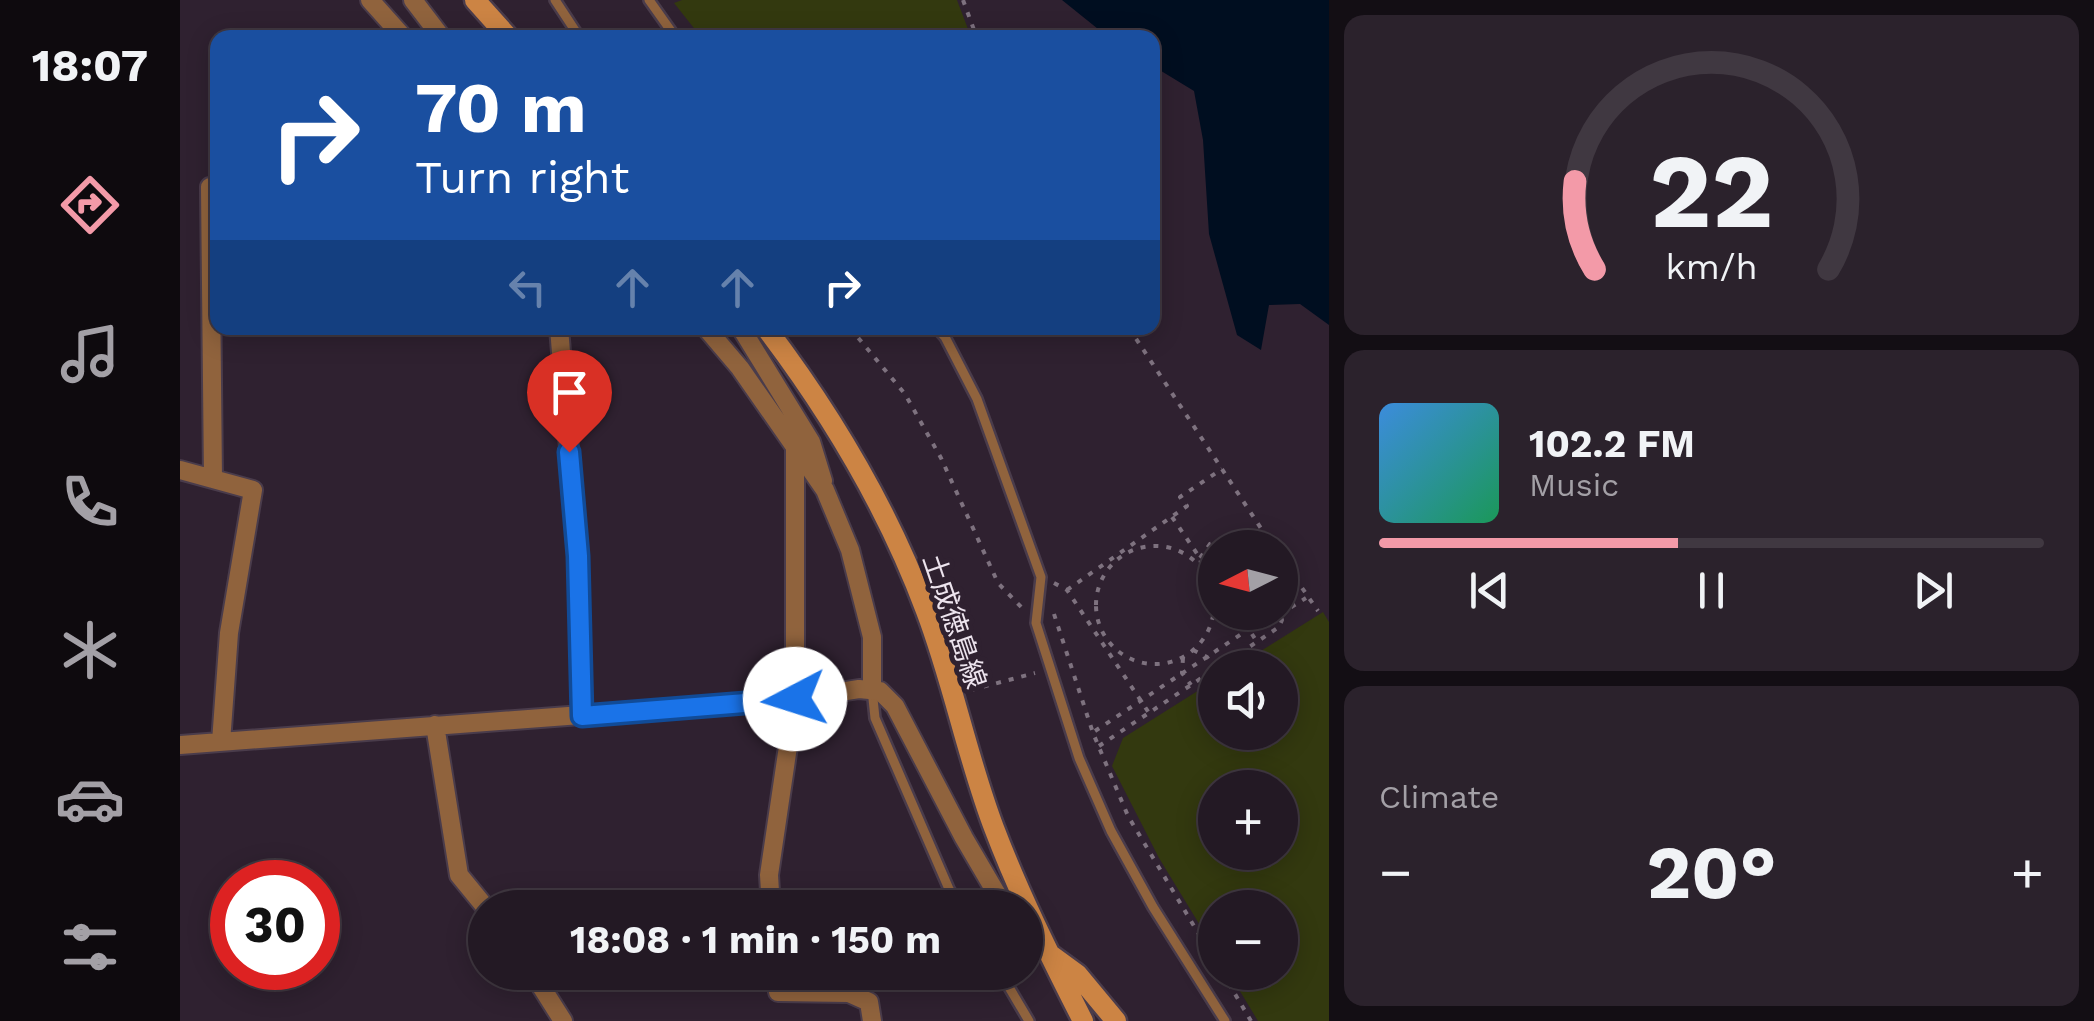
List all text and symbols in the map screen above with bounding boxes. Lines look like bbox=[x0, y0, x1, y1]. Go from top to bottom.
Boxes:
text: 18:07 bbox=[32, 39, 148, 92]
text: 70 m bbox=[415, 67, 587, 149]
icon: right bbox=[250, 70, 380, 200]
text: 22 bbox=[1650, 130, 1773, 252]
text: Turn right bbox=[415, 151, 629, 204]
icon: directions bbox=[55, 170, 125, 240]
text: km/h bbox=[1665, 246, 1758, 288]
icon: left bbox=[500, 260, 555, 315]
icon: ahead bbox=[605, 260, 660, 315]
icon: ahead bbox=[710, 260, 765, 315]
icon: right bbox=[815, 260, 870, 315]
icon: music bbox=[55, 319, 125, 389]
pin bbox=[527, 350, 612, 453]
icon: arrive bbox=[542, 365, 597, 420]
text: 102.2 FM bbox=[1529, 422, 1695, 466]
text: Music bbox=[1529, 466, 1619, 504]
icon: phone bbox=[55, 467, 125, 537]
north arrow bbox=[1198, 530, 1298, 630]
map controls bbox=[1198, 530, 1298, 990]
street label: 土成徳島線 bbox=[916, 550, 993, 693]
icon: previous bbox=[1462, 563, 1517, 618]
icon: pause bbox=[1684, 563, 1739, 618]
icon: next bbox=[1906, 563, 1961, 618]
icon: climate bbox=[55, 615, 125, 685]
position arrow bbox=[743, 647, 847, 751]
button: sound bbox=[1198, 650, 1298, 750]
icon: car bbox=[55, 764, 125, 834]
button: + bbox=[1198, 770, 1298, 870]
text: Climate bbox=[1379, 778, 1499, 816]
text: 20° bbox=[1646, 828, 1777, 916]
text: − bbox=[1379, 840, 1412, 904]
text: + bbox=[2011, 840, 2044, 904]
speed limit sign: 30 bbox=[210, 860, 340, 990]
button: − bbox=[1198, 890, 1298, 990]
icon: filters bbox=[55, 912, 125, 982]
text: 18:08 · 1 min · 150 m bbox=[570, 918, 941, 962]

